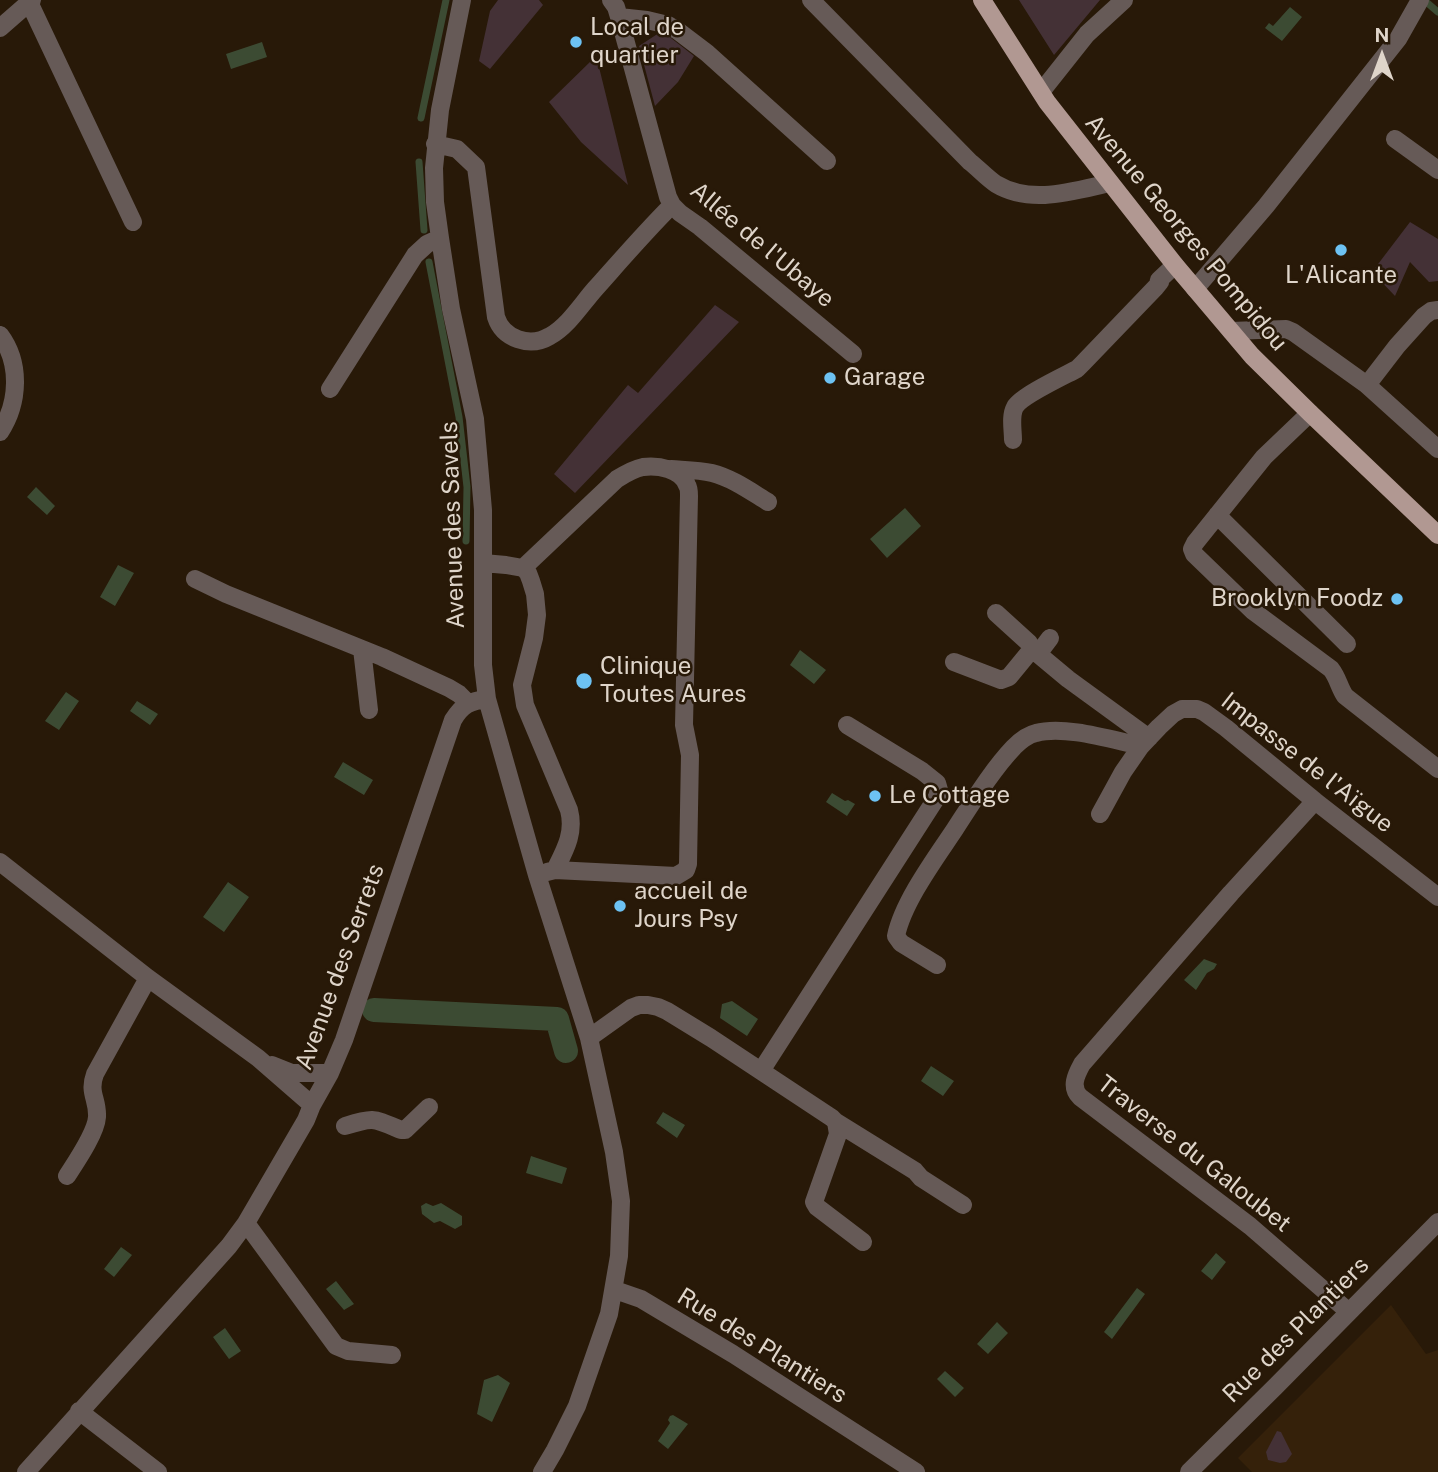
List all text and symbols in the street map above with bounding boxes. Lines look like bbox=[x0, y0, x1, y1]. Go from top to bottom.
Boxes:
place label: Local de quartier bbox=[590, 14, 684, 70]
north arrow bbox=[1347, 21, 1417, 91]
text: N bbox=[1375, 24, 1389, 46]
marker: Local de quartier bbox=[568, 34, 584, 50]
street label: Avenue Georges Pompidou bbox=[1079, 109, 1293, 357]
street label: Allée de l'Ubaye bbox=[684, 176, 840, 314]
marker: L'Alicante bbox=[1333, 242, 1349, 258]
place label: L'Alicante bbox=[1285, 262, 1397, 290]
place label: Garage bbox=[844, 364, 925, 392]
marker: Garage bbox=[822, 370, 838, 386]
street label: Avenue des Savels bbox=[435, 421, 471, 629]
place label: Brooklyn Foodz bbox=[1211, 585, 1383, 613]
marker: Brooklyn Foodz bbox=[1389, 591, 1405, 607]
place label: Clinique Toutes Aures bbox=[600, 653, 746, 709]
marker: Clinique Toutes Aures bbox=[574, 671, 594, 691]
street label: Impasse de l'Aïgue bbox=[1215, 687, 1399, 839]
place label: Le Cottage bbox=[889, 782, 1010, 810]
marker: Le Cottage bbox=[867, 788, 883, 804]
street label: Avenue des Serrets bbox=[289, 860, 391, 1074]
place label: accueil de Jours Psy bbox=[634, 878, 748, 934]
marker: accueil de Jours Psy bbox=[612, 898, 628, 914]
street label: Traverse du Galoubet bbox=[1092, 1070, 1296, 1238]
street label: Rue des Plantiers bbox=[1217, 1251, 1375, 1409]
street label: Rue des Plantiers bbox=[672, 1282, 852, 1410]

